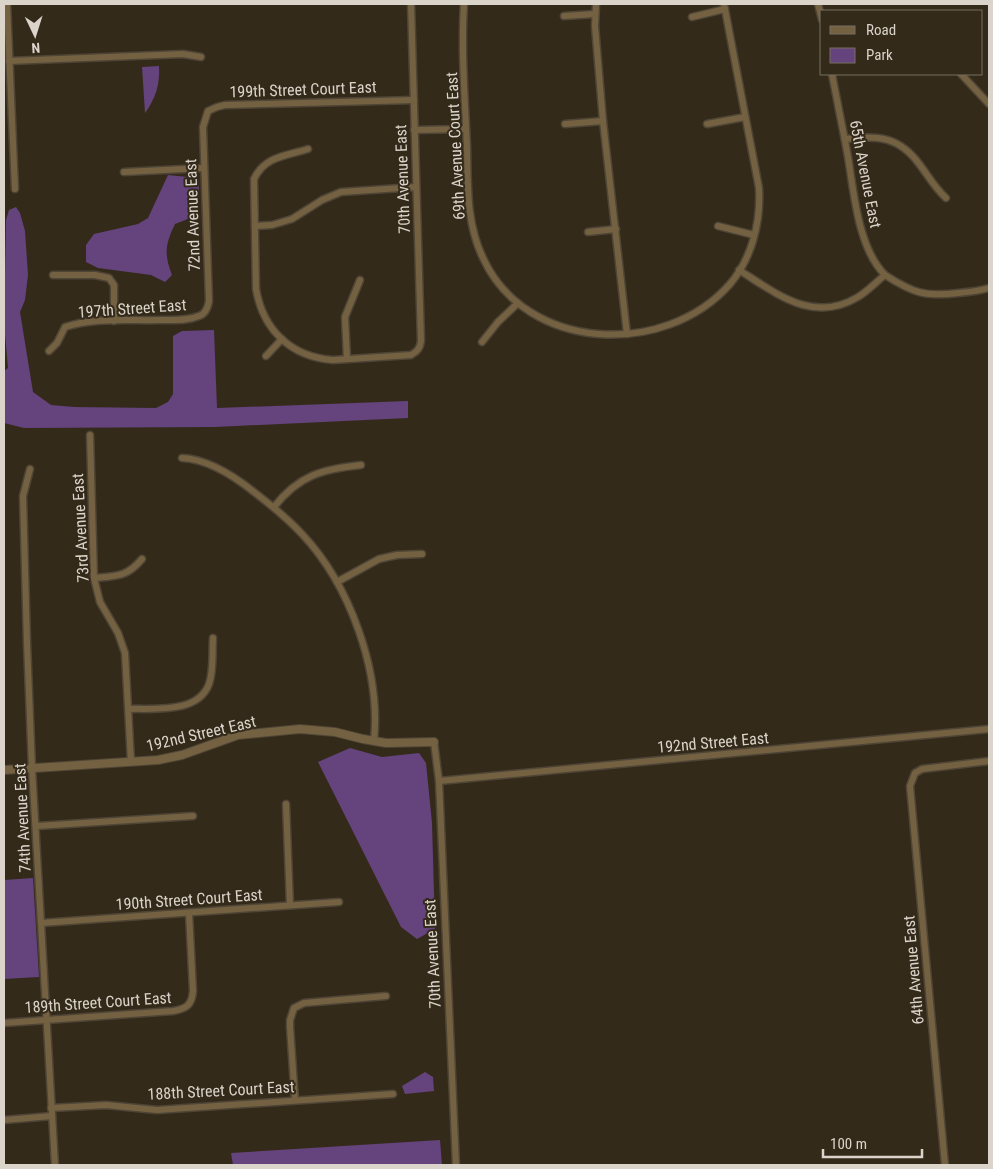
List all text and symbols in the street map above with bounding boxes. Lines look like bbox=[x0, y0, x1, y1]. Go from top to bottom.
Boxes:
north arrow bbox=[10, 10, 60, 60]
legend bbox=[820, 10, 983, 75]
text: Road bbox=[866, 21, 896, 39]
text: N bbox=[31, 40, 41, 56]
text: Park bbox=[866, 46, 893, 64]
street label: 69th Avenue Court East bbox=[442, 71, 469, 220]
street label: 199th Street Court East bbox=[229, 77, 377, 102]
street label: 65th Avenue East bbox=[846, 119, 885, 230]
street label: 70th Avenue East bbox=[391, 124, 414, 234]
street label: 72nd Avenue East bbox=[181, 158, 204, 272]
street label: 197th Street East bbox=[77, 295, 187, 322]
street label: 73rd Avenue East bbox=[68, 473, 93, 583]
street label: 192nd Street East bbox=[144, 712, 258, 755]
street label: 192nd Street East bbox=[656, 728, 770, 757]
street label: 74th Avenue East bbox=[10, 763, 35, 873]
street label: 190th Street Court East bbox=[115, 885, 263, 914]
street label: 70th Avenue East bbox=[420, 899, 445, 1009]
street label: 64th Avenue East bbox=[899, 914, 928, 1025]
street label: 189th Street Court East bbox=[24, 988, 172, 1017]
street label: 188th Street Court East bbox=[147, 1077, 295, 1104]
scale bar bbox=[823, 1126, 922, 1158]
text: 100 m bbox=[830, 1135, 867, 1153]

